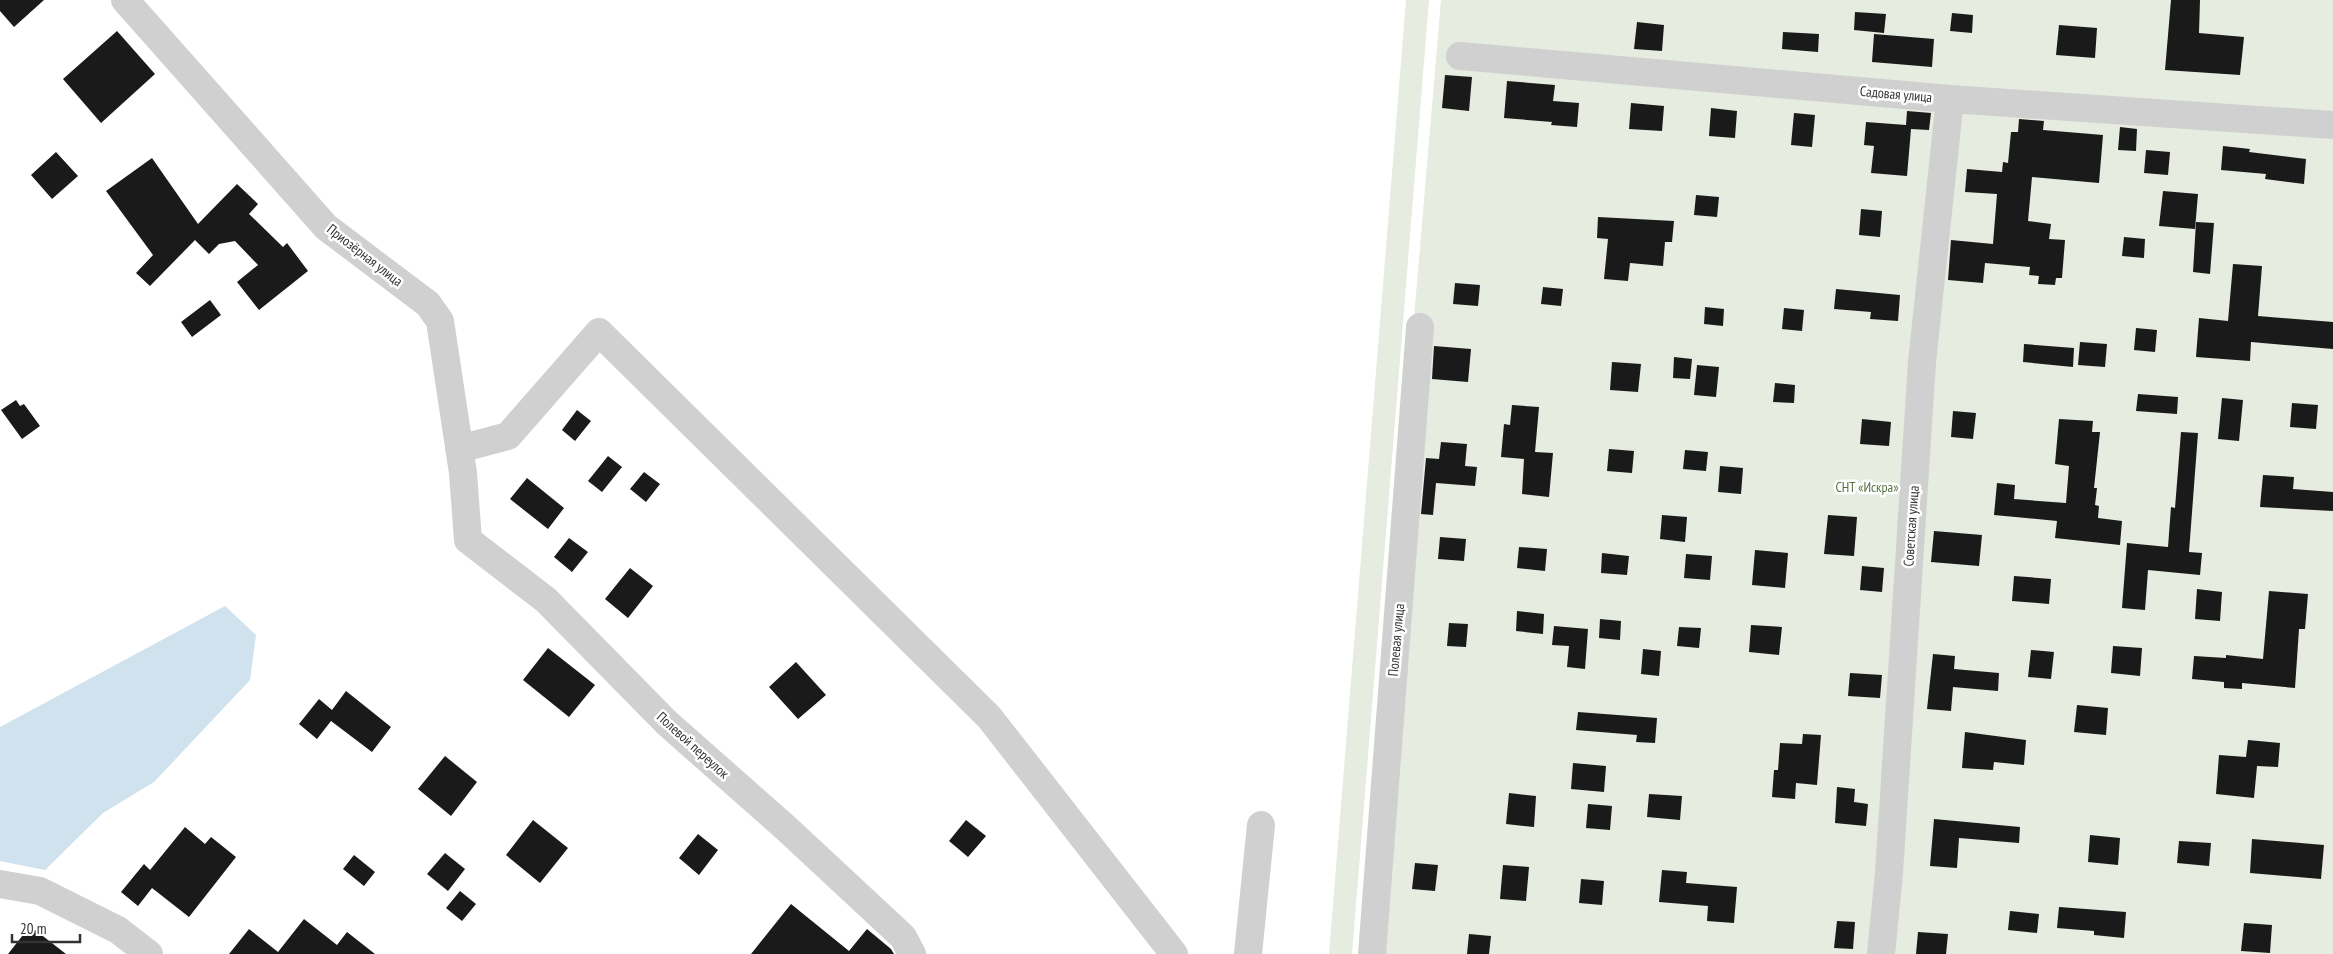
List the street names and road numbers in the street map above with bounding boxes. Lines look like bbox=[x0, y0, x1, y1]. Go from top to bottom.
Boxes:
street label: Садовая улица bbox=[1859, 82, 1933, 106]
street label: Приозёрная улица bbox=[324, 220, 406, 290]
street label: Советская улица bbox=[1899, 485, 1923, 567]
street label: Полевая улица bbox=[1384, 603, 1408, 677]
street label: Полевой переулок bbox=[653, 708, 733, 783]

